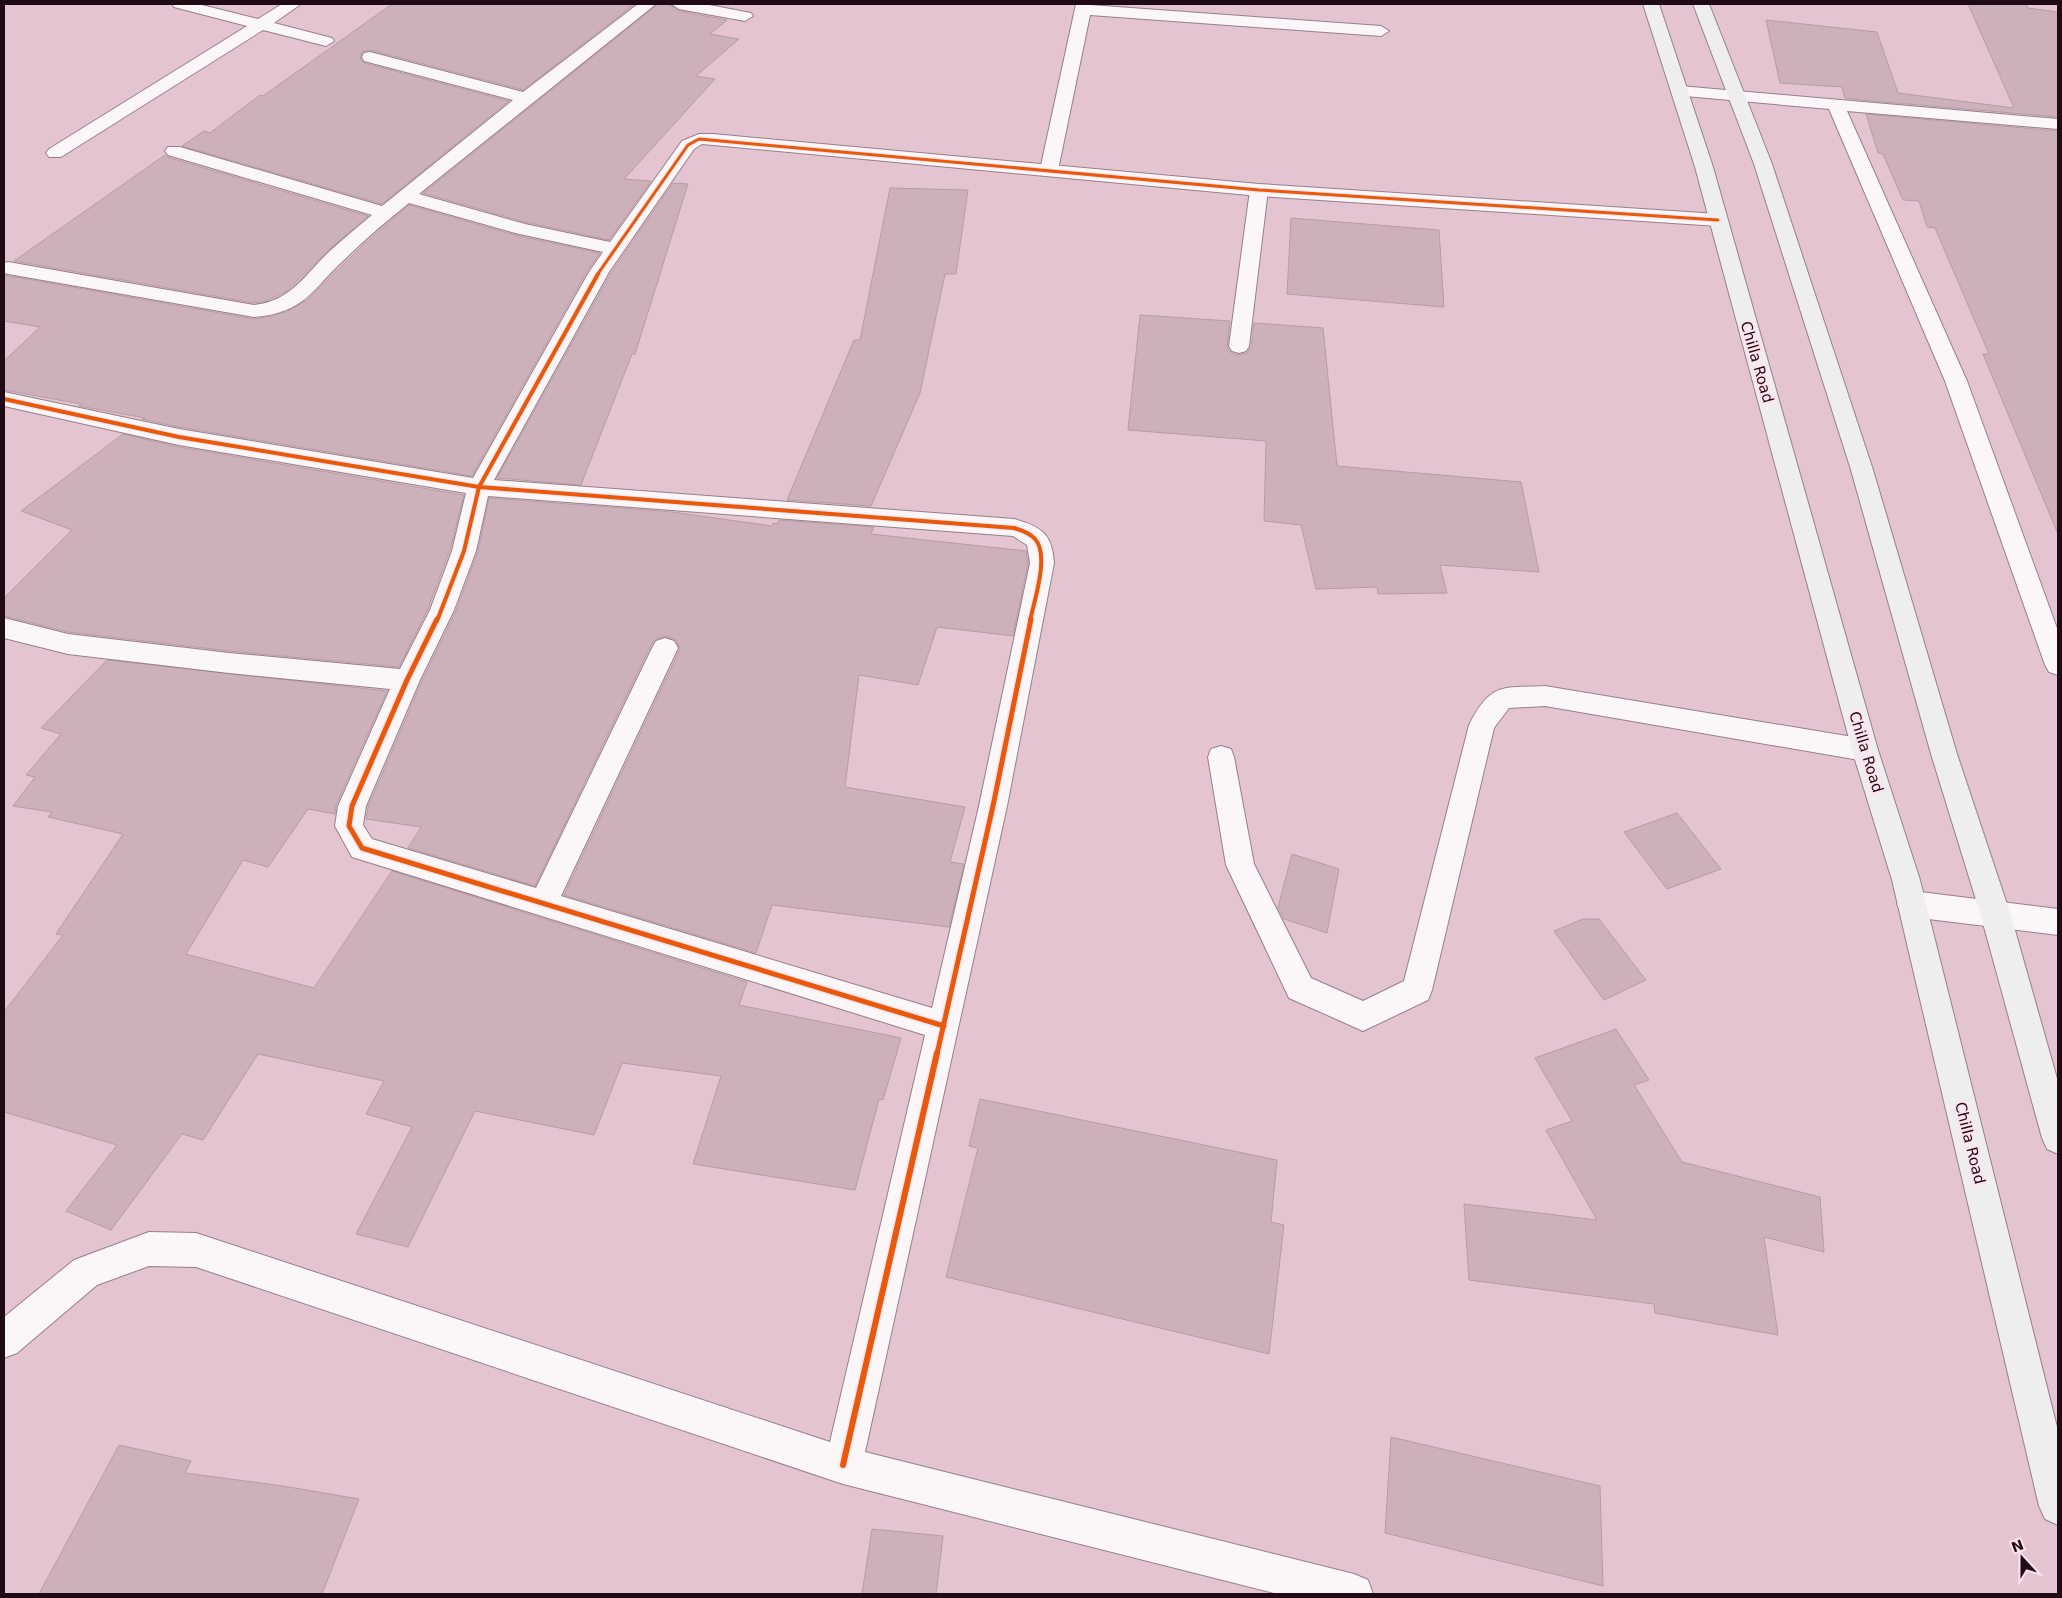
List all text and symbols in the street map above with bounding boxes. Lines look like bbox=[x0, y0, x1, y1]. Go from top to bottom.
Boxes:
street label: Chilla Road bbox=[1737, 319, 1777, 405]
street label: Chilla Road bbox=[1845, 709, 1887, 795]
street label: Chilla Road bbox=[1951, 1100, 1989, 1186]
north arrow bbox=[1997, 1533, 2047, 1583]
text: N bbox=[2009, 1536, 2026, 1555]

